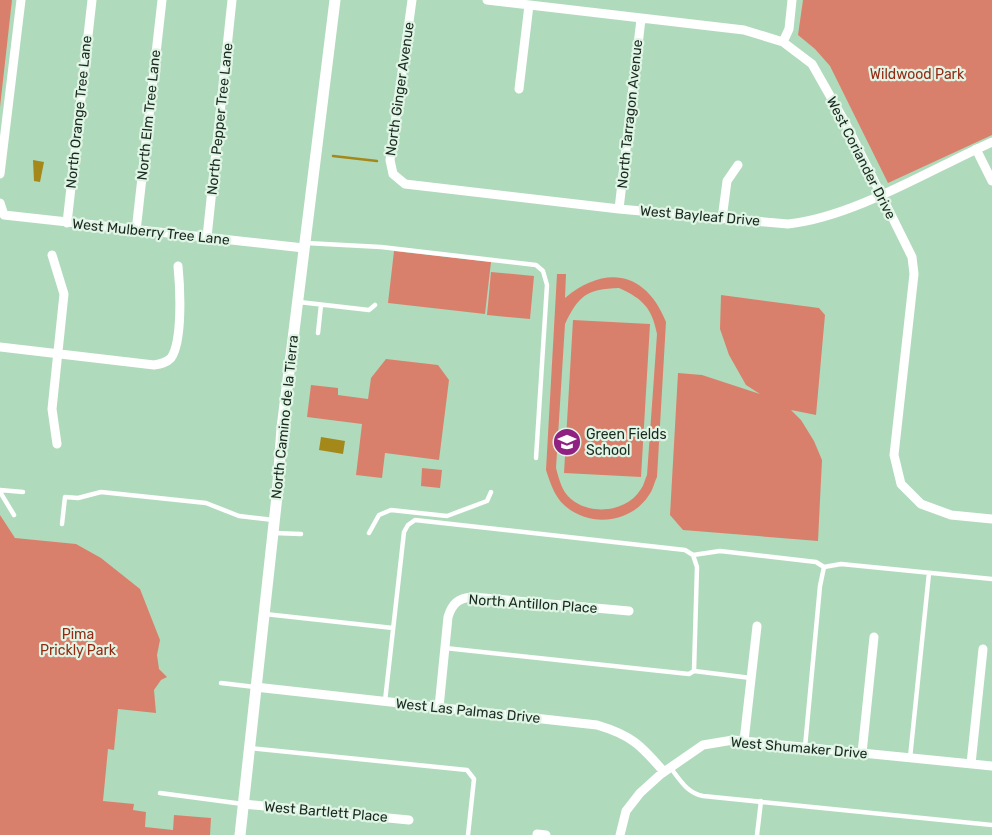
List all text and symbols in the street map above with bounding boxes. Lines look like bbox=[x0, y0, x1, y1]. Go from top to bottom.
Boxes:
street label: North Ginger Avenue bbox=[382, 21, 418, 157]
street label: North Orange Tree Lane bbox=[63, 34, 96, 189]
street label: North Tarragon Avenue bbox=[614, 38, 646, 189]
street label: North Pepper Tree Lane bbox=[204, 42, 236, 196]
street label: North Elm Tree Lane bbox=[134, 49, 164, 181]
park label: Wildwood Park bbox=[870, 66, 965, 83]
street label: West Coriander Drive bbox=[823, 94, 899, 222]
street label: West Bayleaf Drive bbox=[639, 202, 761, 230]
street label: West Mulberry Tree Lane bbox=[71, 215, 231, 249]
street label: North Camino de la Tierra bbox=[268, 334, 302, 500]
place label: Green Fields School bbox=[586, 426, 667, 459]
school or university icon: Green Fields School bbox=[552, 427, 582, 457]
street label: North Antillon Place bbox=[468, 591, 598, 617]
park label: Pima Prickly Park bbox=[40, 626, 117, 659]
street label: West Las Palmas Drive bbox=[395, 695, 541, 727]
street label: West Shumaker Drive bbox=[730, 734, 868, 762]
street label: West Bartlett Place bbox=[264, 798, 389, 826]

